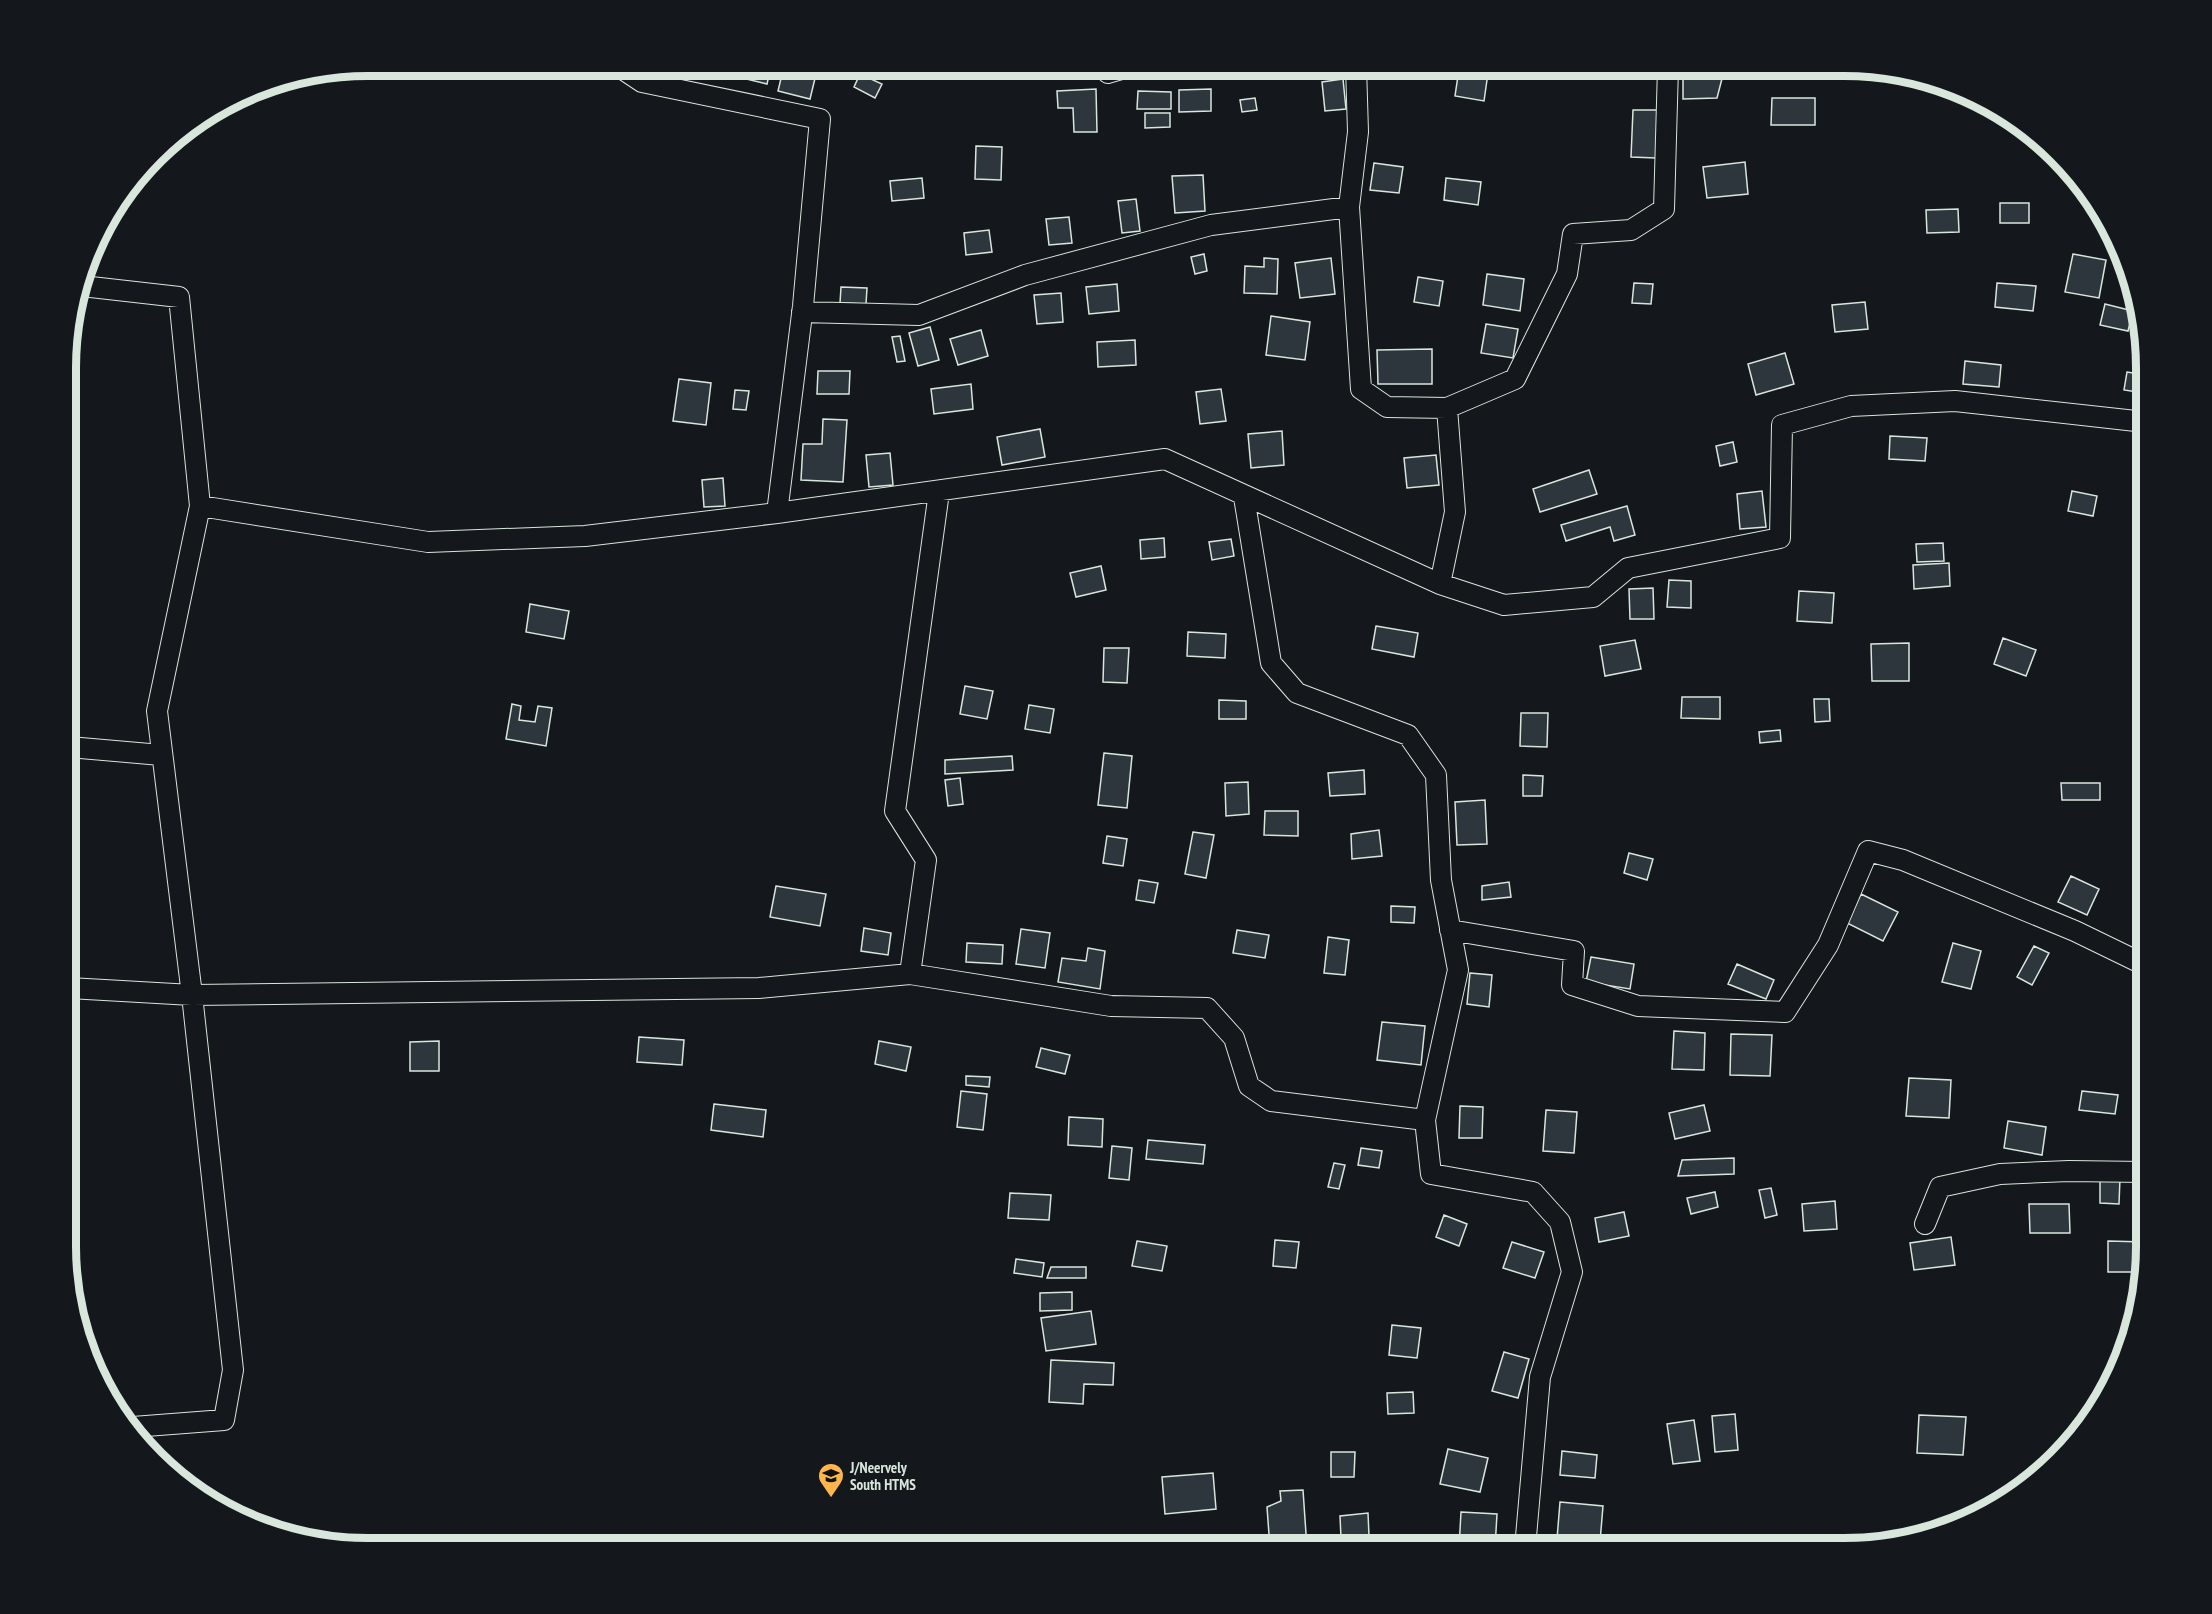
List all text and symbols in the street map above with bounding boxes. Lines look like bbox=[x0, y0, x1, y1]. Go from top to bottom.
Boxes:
place label: J/Neervely South HTMS bbox=[849, 1458, 916, 1494]
school or university icon: J/Neervely South HTMS bbox=[816, 1461, 846, 1499]

